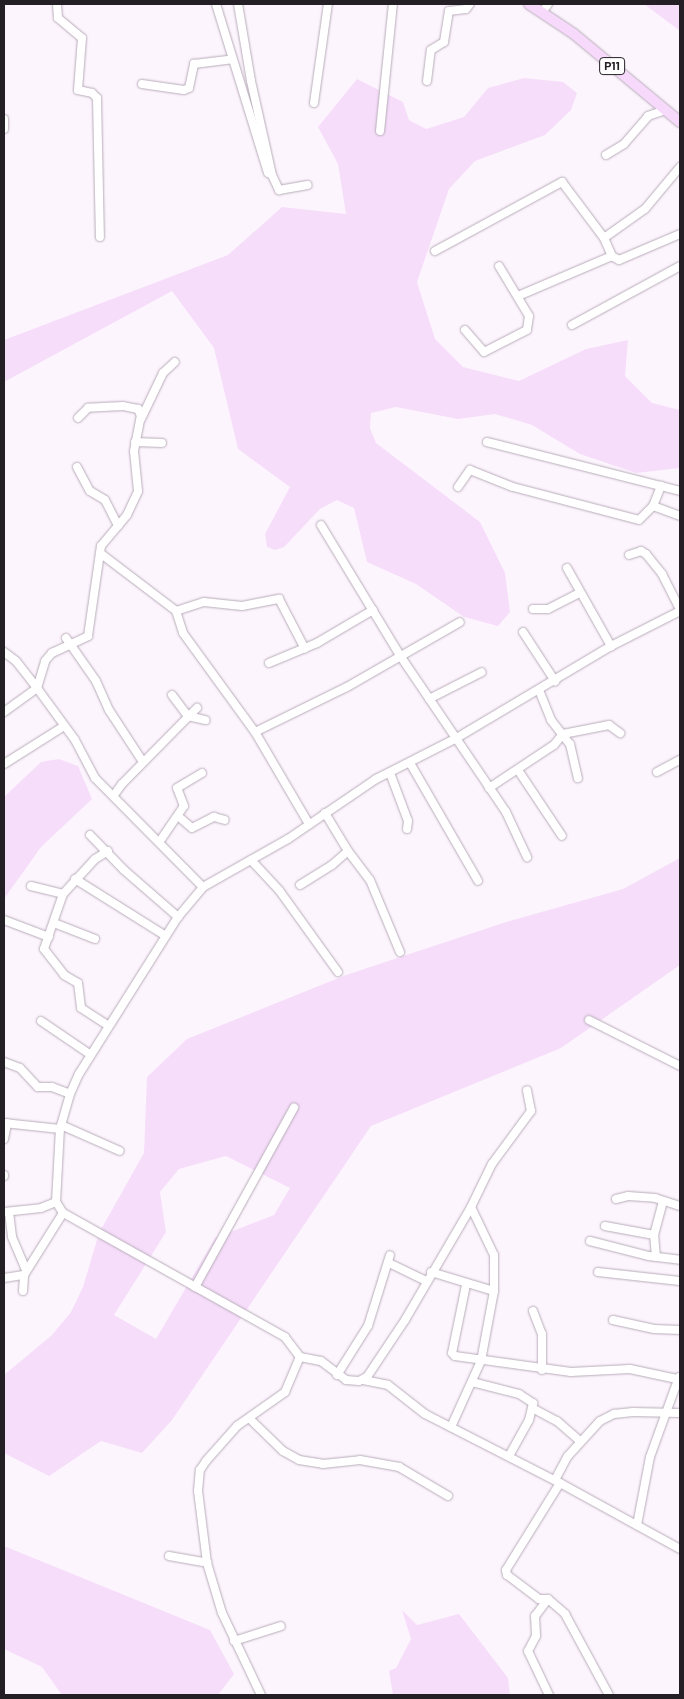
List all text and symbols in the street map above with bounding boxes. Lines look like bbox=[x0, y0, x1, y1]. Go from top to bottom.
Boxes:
road number: P11 bbox=[598, 56, 626, 76]

